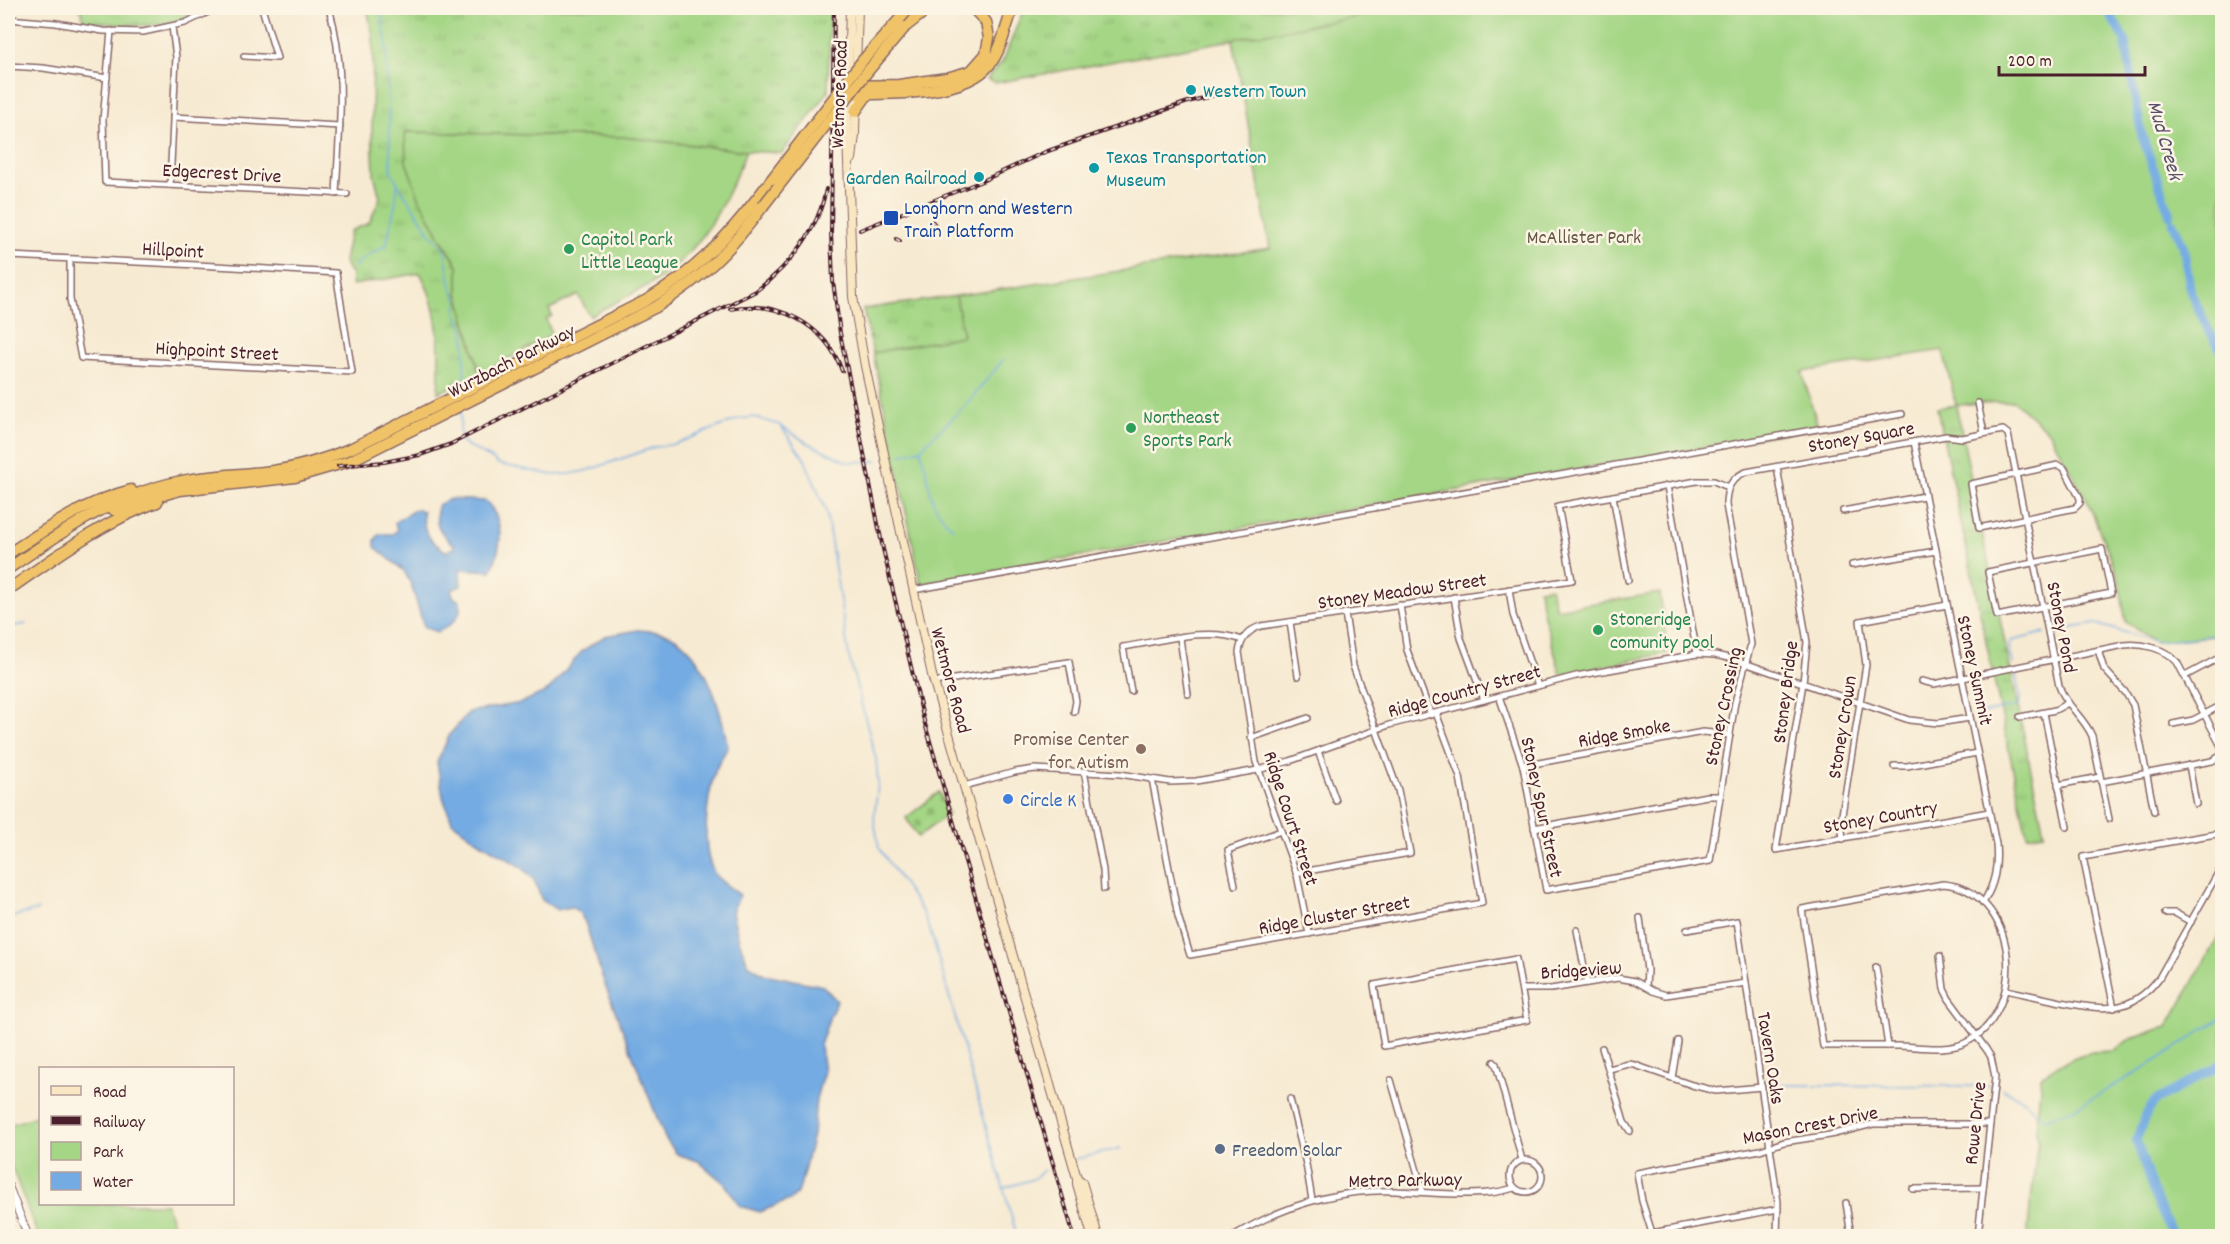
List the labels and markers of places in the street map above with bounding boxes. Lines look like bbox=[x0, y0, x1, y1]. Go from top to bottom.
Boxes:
place label: Western Town bbox=[1203, 79, 1306, 107]
marker: Western Town bbox=[1184, 83, 1198, 97]
place label: Texas Transportation Museum bbox=[1106, 145, 1267, 196]
marker: Texas Transportation Museum bbox=[1087, 161, 1101, 175]
place label: Garden Railroad bbox=[845, 166, 967, 194]
marker: Garden Railroad bbox=[972, 170, 986, 184]
place label: Longhorn and Western Train Platform bbox=[904, 196, 1073, 247]
marker: Longhorn and Western Train Platform bbox=[882, 209, 900, 227]
place label: Capitol Park Little League bbox=[581, 227, 678, 278]
marker: Capitol Park Little League bbox=[562, 242, 576, 256]
place label: Northeast Sports Park bbox=[1143, 405, 1232, 456]
marker: Northeast Sports Park bbox=[1124, 421, 1138, 435]
place label: Stoneridge comunity pool bbox=[1610, 607, 1714, 658]
marker: Stoneridge comunity pool bbox=[1591, 623, 1605, 637]
place label: Promise Center for Autism bbox=[1013, 727, 1130, 778]
marker: Promise Center for Autism bbox=[1134, 742, 1148, 756]
place label: Circle K bbox=[1020, 788, 1076, 816]
marker: Circle K bbox=[1001, 792, 1015, 806]
place label: Freedom Solar bbox=[1232, 1138, 1342, 1166]
marker: Freedom Solar bbox=[1213, 1142, 1227, 1156]

